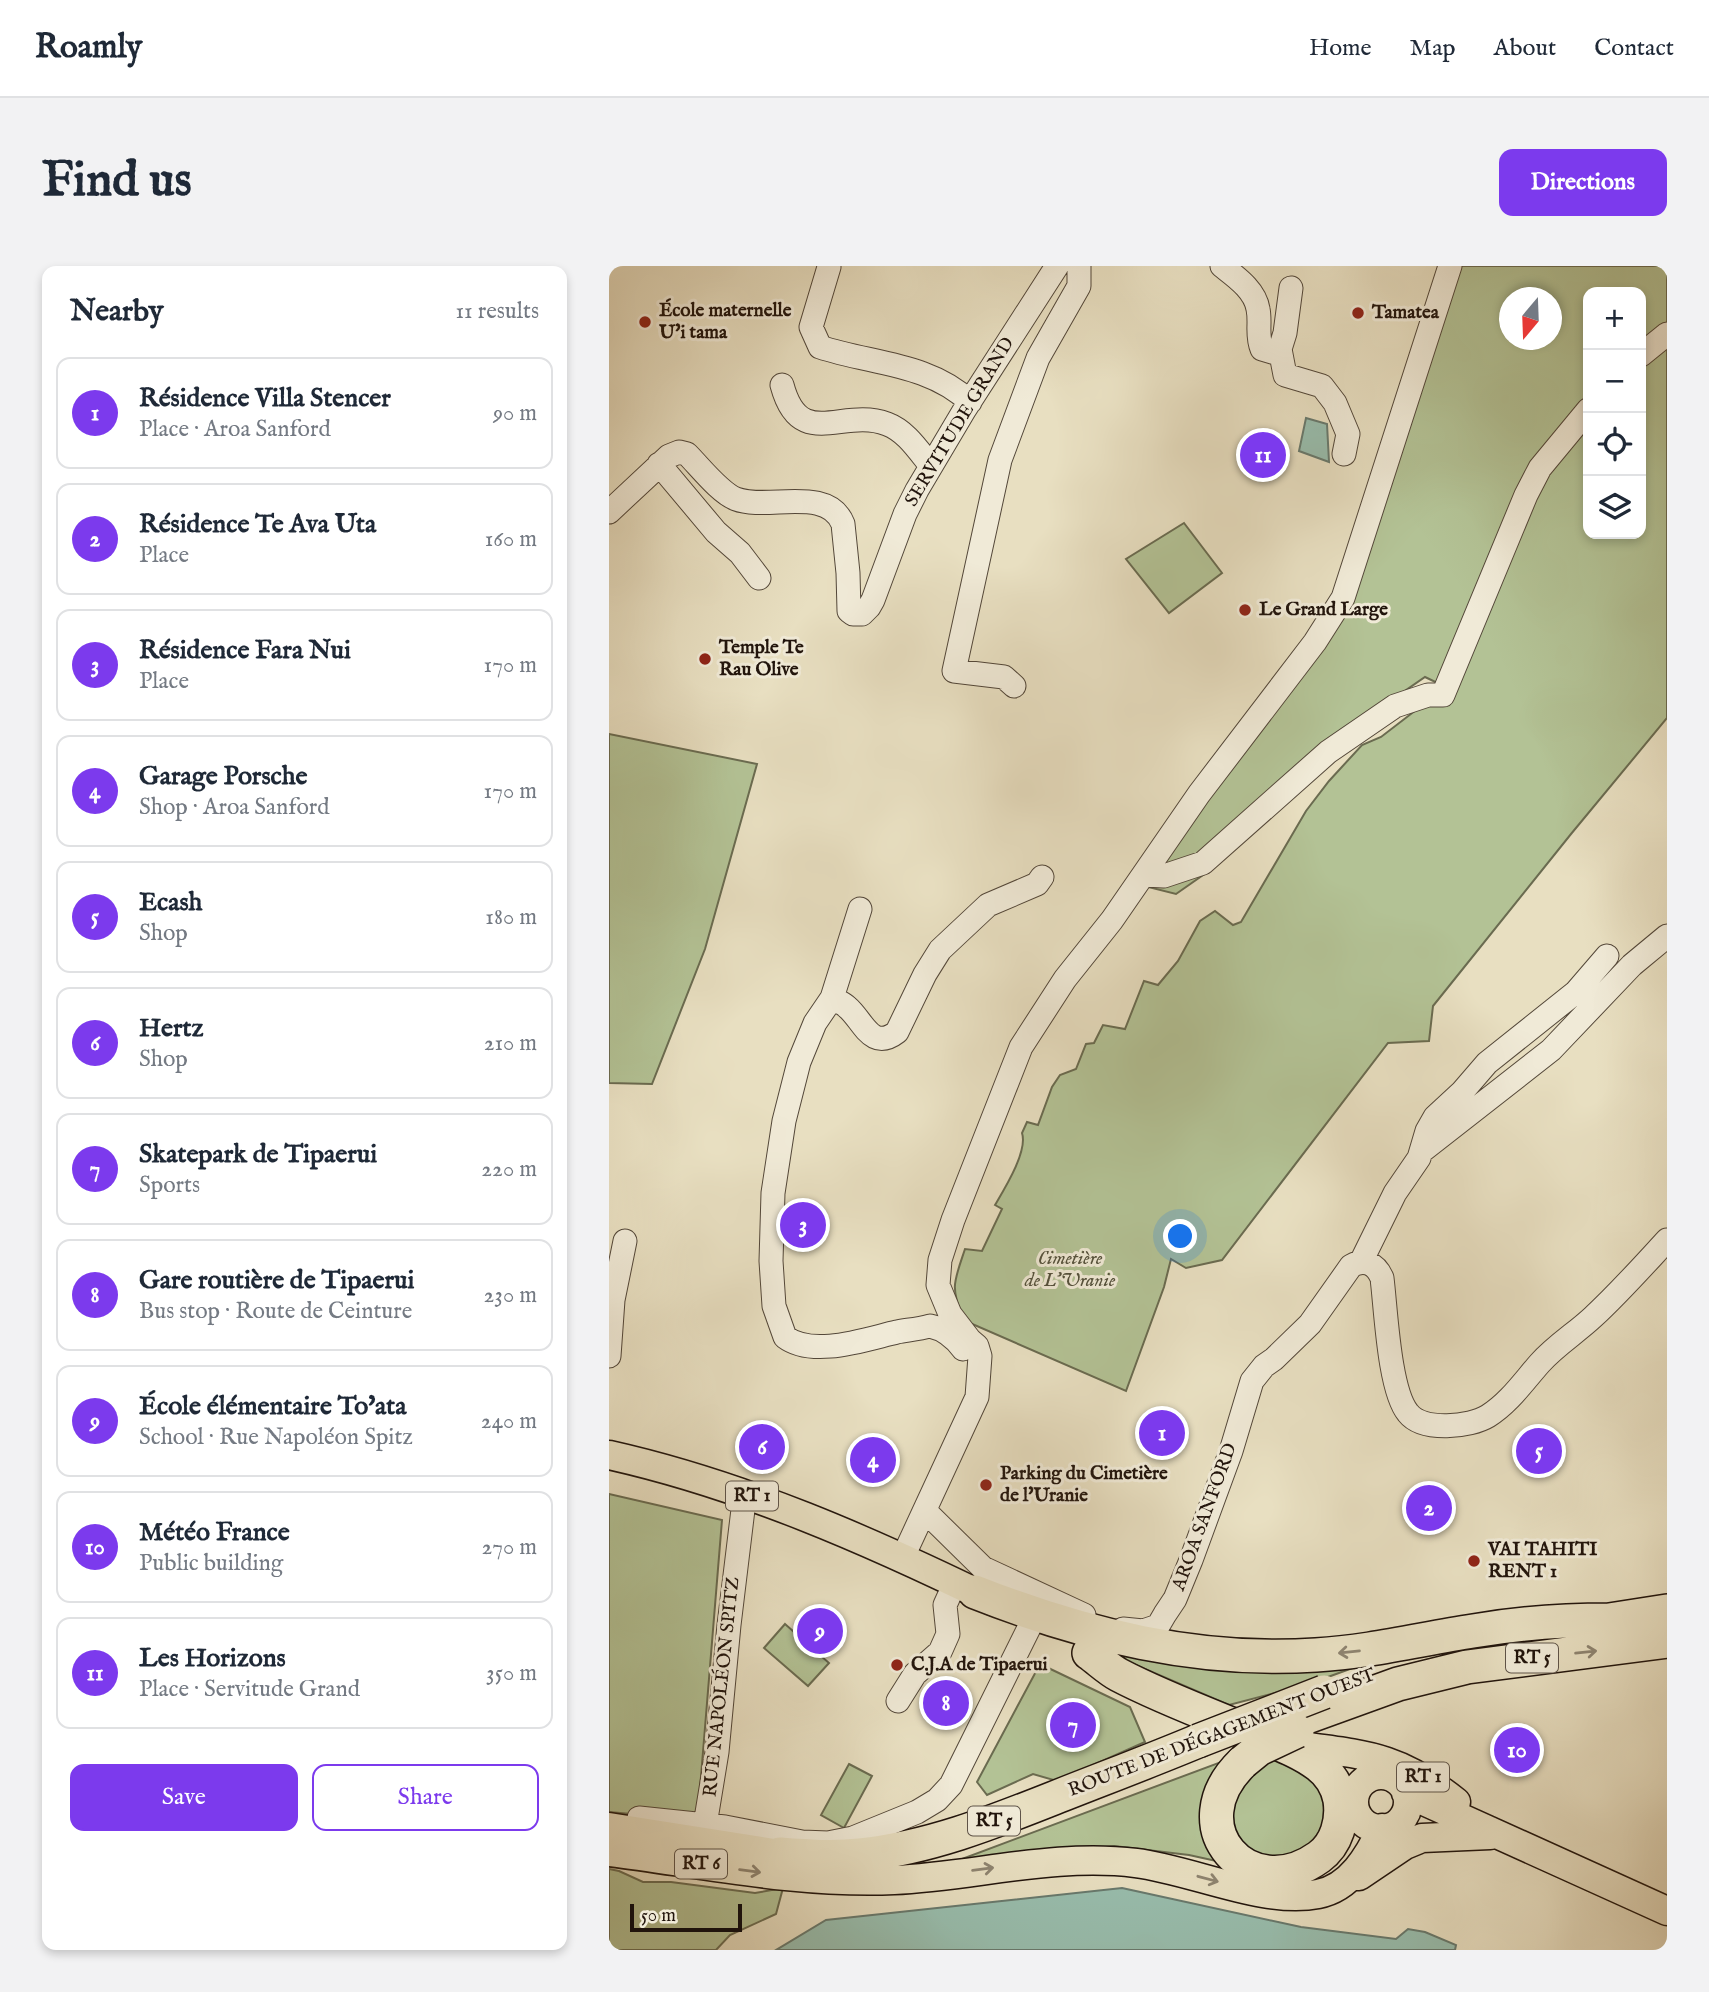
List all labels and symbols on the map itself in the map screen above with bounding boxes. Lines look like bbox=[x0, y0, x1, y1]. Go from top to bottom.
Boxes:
north arrow bbox=[1499, 287, 1562, 350]
place label: École maternelle U'i tama bbox=[658, 298, 792, 345]
place label: Tamatea bbox=[1371, 301, 1440, 325]
marker: Tamatea bbox=[1350, 305, 1366, 321]
marker: École maternelle U'i tama bbox=[637, 314, 653, 330]
street label: SERVITUDE GRAND bbox=[900, 333, 1020, 511]
pin: 11 bbox=[1240, 429, 1286, 481]
place label: Le Grand Large bbox=[1259, 598, 1388, 622]
marker: Le Grand Large bbox=[1237, 602, 1253, 618]
place label: Temple Te Rau Olive bbox=[718, 636, 804, 682]
marker: Temple Te Rau Olive bbox=[697, 651, 713, 667]
pin: 3 bbox=[780, 1199, 826, 1251]
your location bbox=[1163, 1219, 1197, 1253]
park label: Cimetière de L'Uranie bbox=[1024, 1247, 1116, 1293]
pin: 1 bbox=[1139, 1407, 1185, 1459]
pin: 6 bbox=[739, 1421, 785, 1473]
pin: 5 bbox=[1516, 1425, 1562, 1477]
pin: 4 bbox=[850, 1434, 896, 1486]
street label: AROA SANFORD bbox=[1167, 1440, 1243, 1595]
place label: Parking du Cimetière de l'Uranie bbox=[1000, 1462, 1168, 1508]
marker: Parking du Cimetière de l'Uranie bbox=[978, 1477, 994, 1493]
road number: RT 1 bbox=[726, 1482, 778, 1511]
pin: 2 bbox=[1406, 1482, 1452, 1534]
place label: VAI TAHITI RENT 1 bbox=[1487, 1538, 1597, 1584]
marker: VAI TAHITI RENT 1 bbox=[1466, 1553, 1482, 1569]
street label: RUE NAPOLÉON SPITZ bbox=[698, 1576, 746, 1798]
pin: 9 bbox=[797, 1605, 843, 1657]
road number: RT 5 bbox=[1506, 1644, 1558, 1672]
one-way arrow bbox=[1338, 1645, 1360, 1658]
one-way arrow bbox=[1574, 1645, 1597, 1658]
place label: C.J.A de Tipaerui bbox=[911, 1653, 1048, 1677]
marker: C.J.A de Tipaerui bbox=[889, 1657, 905, 1673]
street label: ROUTE DE DÉGAGEMENT OUEST bbox=[1065, 1662, 1379, 1803]
pin: 8 bbox=[923, 1677, 969, 1729]
pin: 7 bbox=[1050, 1699, 1096, 1751]
pin: 10 bbox=[1494, 1724, 1540, 1776]
road number: RT 1 bbox=[1397, 1762, 1449, 1792]
road number: RT 5 bbox=[968, 1806, 1020, 1836]
road number: RT 6 bbox=[675, 1849, 727, 1878]
one-way arrow bbox=[971, 1863, 994, 1876]
one-way arrow bbox=[738, 1864, 760, 1877]
one-way arrow bbox=[1197, 1874, 1219, 1887]
scale bar bbox=[630, 1901, 742, 1933]

